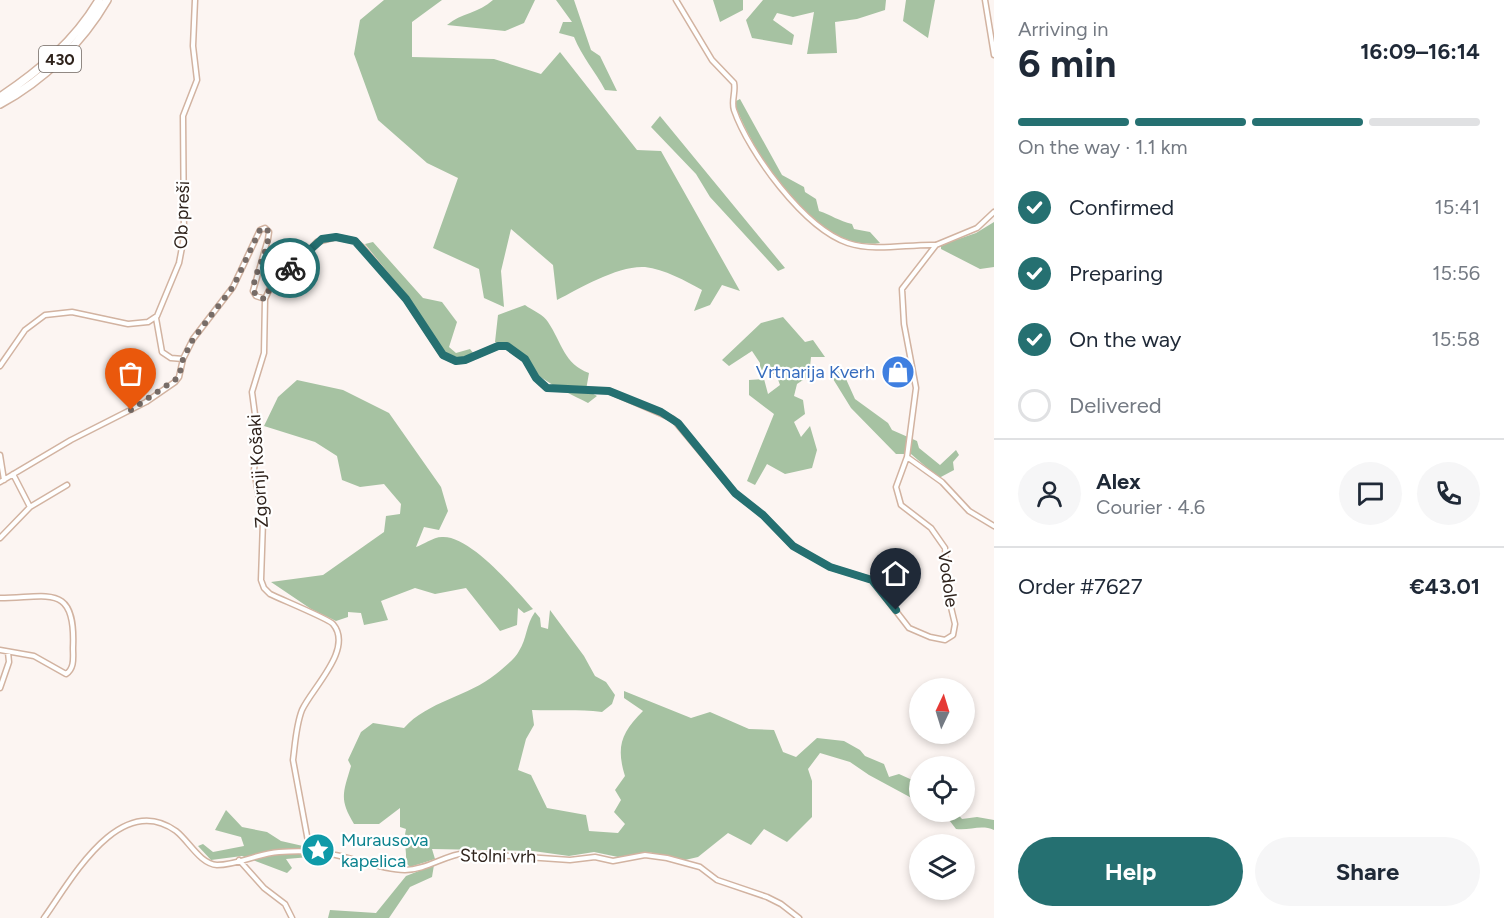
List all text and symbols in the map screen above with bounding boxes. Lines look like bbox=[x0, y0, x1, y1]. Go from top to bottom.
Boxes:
text: Arriving in bbox=[1018, 17, 1108, 41]
text: 16:09–16:14 bbox=[1360, 38, 1480, 65]
text: 6 min bbox=[1018, 40, 1116, 87]
road number: 430 bbox=[39, 46, 81, 72]
text: On the way · 1.1 km bbox=[1018, 135, 1188, 159]
street label: Ob preši bbox=[170, 181, 194, 249]
icon: check bbox=[1018, 191, 1051, 224]
text: Confirmed bbox=[1069, 194, 1174, 221]
text: 15:41 bbox=[1435, 195, 1480, 219]
courier bbox=[260, 238, 320, 298]
icon: bike bbox=[274, 252, 307, 285]
icon: check bbox=[1018, 257, 1051, 290]
text: Preparing bbox=[1069, 260, 1163, 287]
text: 15:56 bbox=[1432, 261, 1480, 285]
icon: check bbox=[1018, 323, 1051, 356]
text: On the way bbox=[1069, 326, 1181, 353]
text: 15:58 bbox=[1431, 327, 1480, 351]
pin bbox=[105, 348, 156, 410]
shop icon: Vrtnarija Kverh bbox=[880, 354, 916, 390]
icon: bag bbox=[114, 357, 147, 390]
place label: Vrtnarija Kverh bbox=[756, 361, 875, 383]
text: Delivered bbox=[1069, 392, 1162, 419]
street label: Zgornji Košaki bbox=[243, 413, 273, 529]
button: person bbox=[1018, 462, 1081, 525]
button: chat bbox=[1339, 462, 1402, 525]
button: phone bbox=[1417, 462, 1480, 525]
text: Alex bbox=[1096, 468, 1141, 495]
text: Courier · 4.6 bbox=[1096, 495, 1205, 519]
pin bbox=[870, 548, 921, 610]
street label: Vodole bbox=[933, 549, 963, 609]
icon: home bbox=[879, 557, 912, 590]
text: Order #7627 bbox=[1018, 573, 1143, 600]
text: €43.01 bbox=[1410, 573, 1480, 600]
north arrow bbox=[909, 678, 975, 744]
map controls bbox=[909, 678, 975, 900]
button: locate bbox=[909, 756, 975, 822]
place label: Murausova kapelica bbox=[341, 829, 429, 872]
place icon: Murausova kapelica bbox=[300, 832, 336, 868]
button: layers bbox=[909, 834, 975, 900]
button: Help bbox=[1018, 837, 1243, 906]
button: Share bbox=[1255, 837, 1480, 906]
street label: Stolni vrh bbox=[460, 844, 536, 868]

